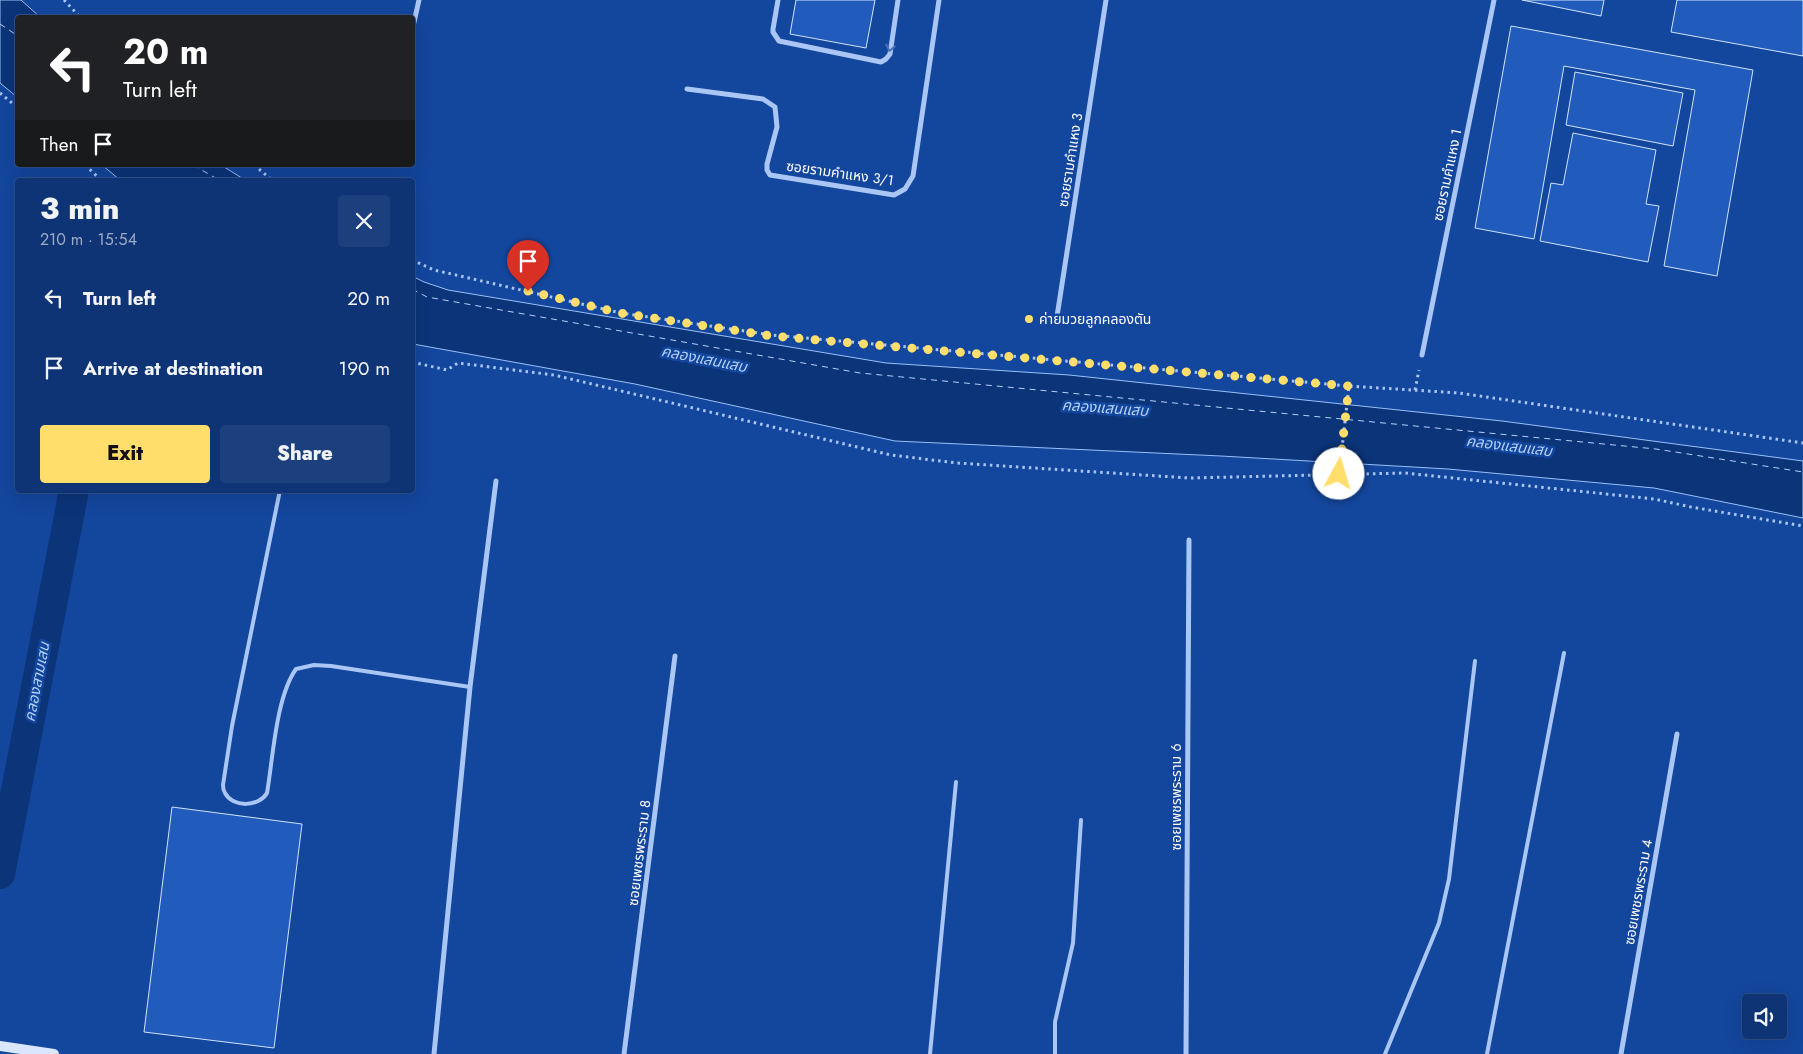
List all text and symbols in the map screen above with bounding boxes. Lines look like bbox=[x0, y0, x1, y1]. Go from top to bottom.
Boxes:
text: 20 m bbox=[123, 27, 208, 77]
icon: left bbox=[40, 35, 105, 100]
one-way arrow bbox=[885, 44, 896, 52]
text: Turn left bbox=[123, 73, 197, 105]
street label: ซอยรามคำแหง 3 bbox=[1053, 111, 1087, 209]
street label: ซอยรามคำแหง 1 bbox=[1427, 127, 1467, 223]
icon: arrive bbox=[89, 130, 117, 158]
text: Then bbox=[40, 131, 79, 158]
street label: ซอยรามคำแหง 3/1 bbox=[785, 156, 895, 190]
text: 3 min bbox=[40, 187, 119, 230]
button: close bbox=[338, 195, 390, 247]
text: 210 m · 15:54 bbox=[40, 228, 137, 251]
pin bbox=[507, 240, 549, 291]
icon: arrive bbox=[514, 247, 542, 275]
icon: left bbox=[40, 284, 68, 312]
text: Turn left bbox=[83, 285, 156, 312]
text: 20 m bbox=[347, 285, 390, 312]
place label: ค่ายมวยลูกคลองตัน bbox=[1039, 309, 1151, 329]
marker: ค่ายมวยลูกคลองตัน bbox=[1023, 313, 1035, 325]
water label: คลองแสนแสบ bbox=[659, 340, 750, 378]
icon: arrive bbox=[40, 354, 68, 382]
text: Arrive at destination bbox=[83, 355, 263, 382]
text: 190 m bbox=[339, 355, 390, 382]
water label: คลองแสนแสบ bbox=[1061, 394, 1150, 422]
button: Exit bbox=[40, 425, 210, 483]
button: Share bbox=[220, 425, 390, 483]
water label: คลองแสนแสบ bbox=[1465, 430, 1554, 462]
position arrow bbox=[1312, 447, 1364, 499]
water label: คลองสามเสน bbox=[19, 640, 56, 724]
street label: ซอยเพชรพระราม 6 bbox=[1166, 744, 1186, 850]
street label: ซอยเพชรพระราม 8 bbox=[623, 799, 655, 907]
street label: ซอยเพชรพระราม 4 bbox=[1619, 838, 1657, 946]
map controls bbox=[1742, 994, 1787, 1039]
button: sound bbox=[1742, 994, 1787, 1039]

